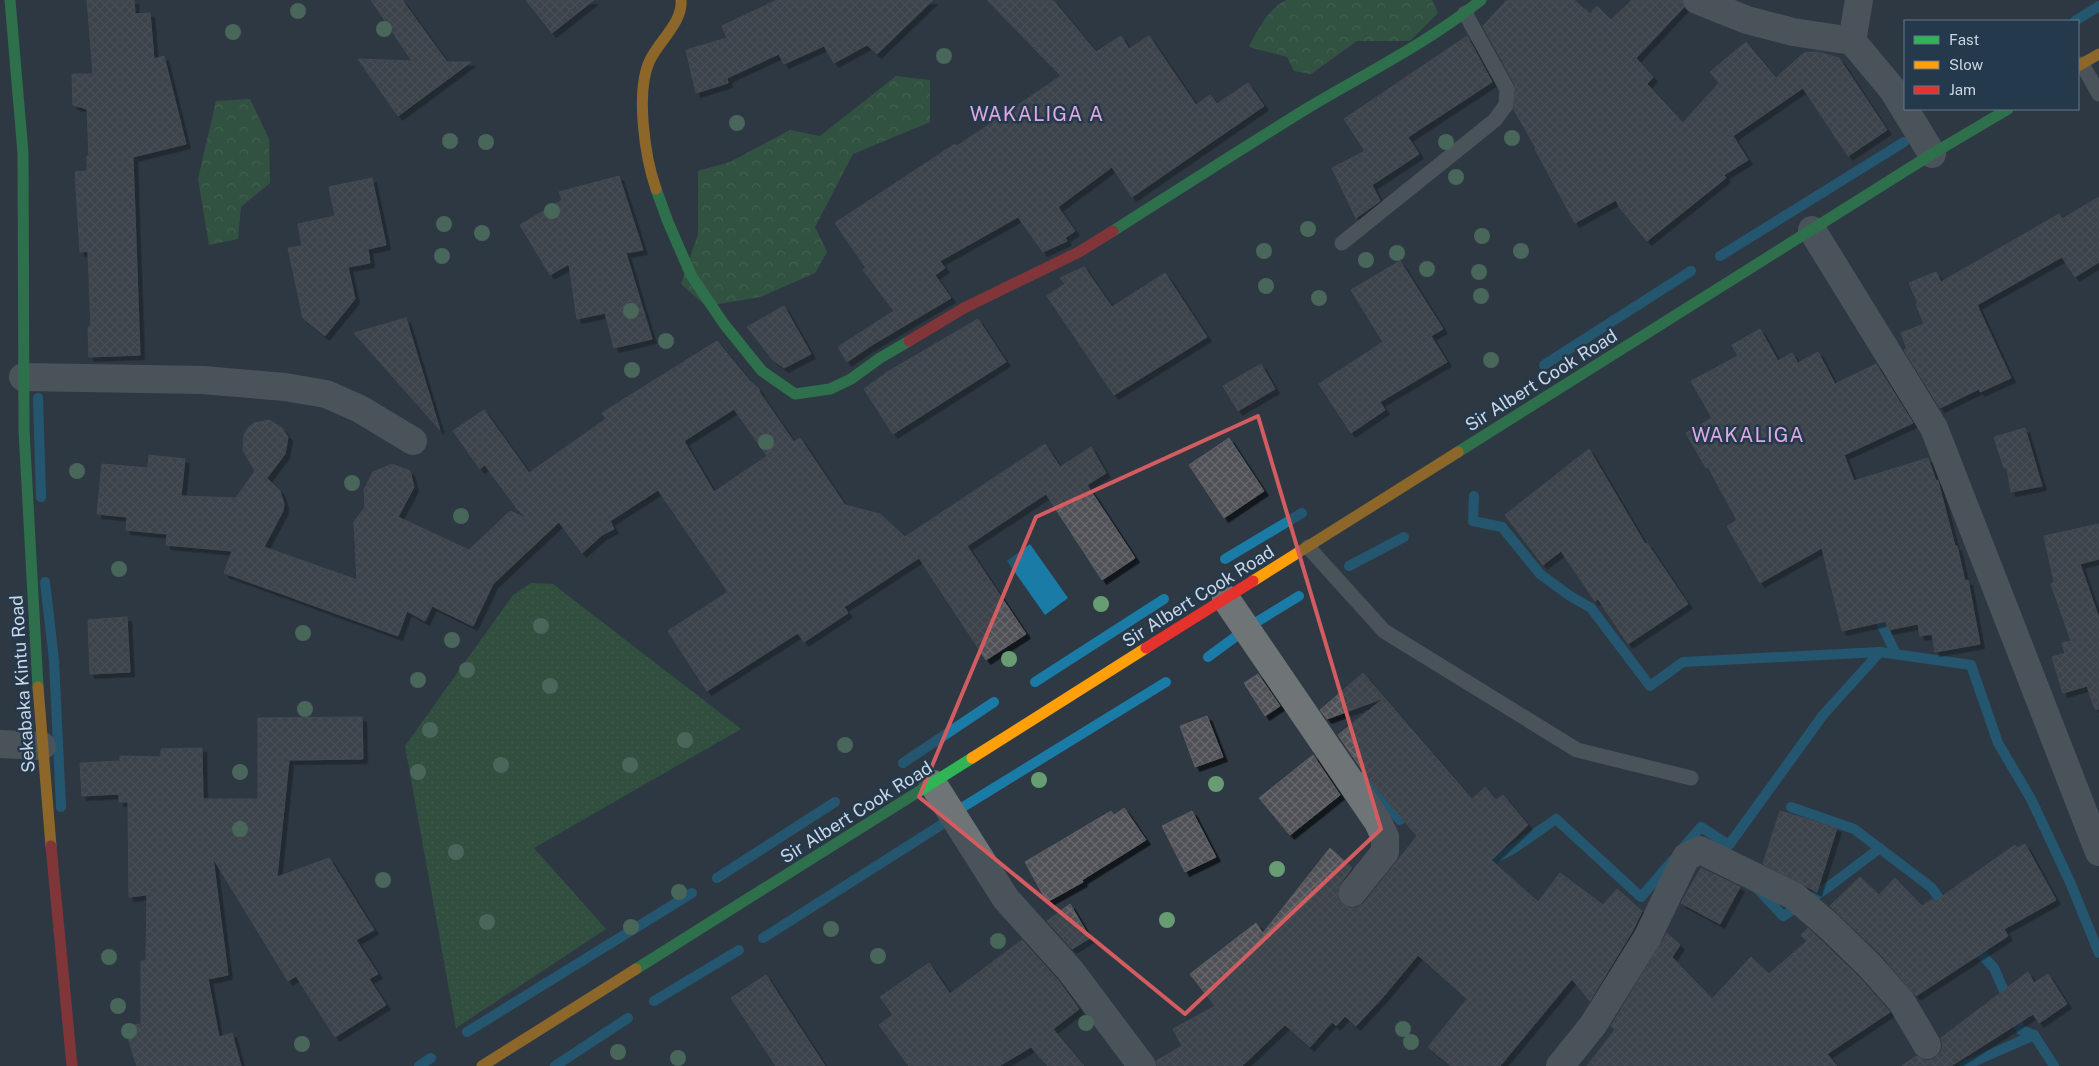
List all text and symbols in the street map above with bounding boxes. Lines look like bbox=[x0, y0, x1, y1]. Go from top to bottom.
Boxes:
legend bbox=[1904, 20, 2079, 110]
text: Fast bbox=[1949, 31, 1979, 48]
text: Slow bbox=[1949, 56, 1984, 73]
text: Jam bbox=[1949, 81, 1976, 98]
district label: WAKALIGA A bbox=[970, 102, 1104, 126]
street label: Sir Albert Cook Road bbox=[1461, 325, 1621, 435]
district label: WAKALIGA bbox=[1691, 423, 1805, 447]
street label: Sir Albert Cook Road bbox=[1118, 541, 1278, 651]
street label: Sekabaka Kintu Road bbox=[5, 594, 39, 774]
street label: Sir Albert Cook Road bbox=[776, 757, 936, 867]

